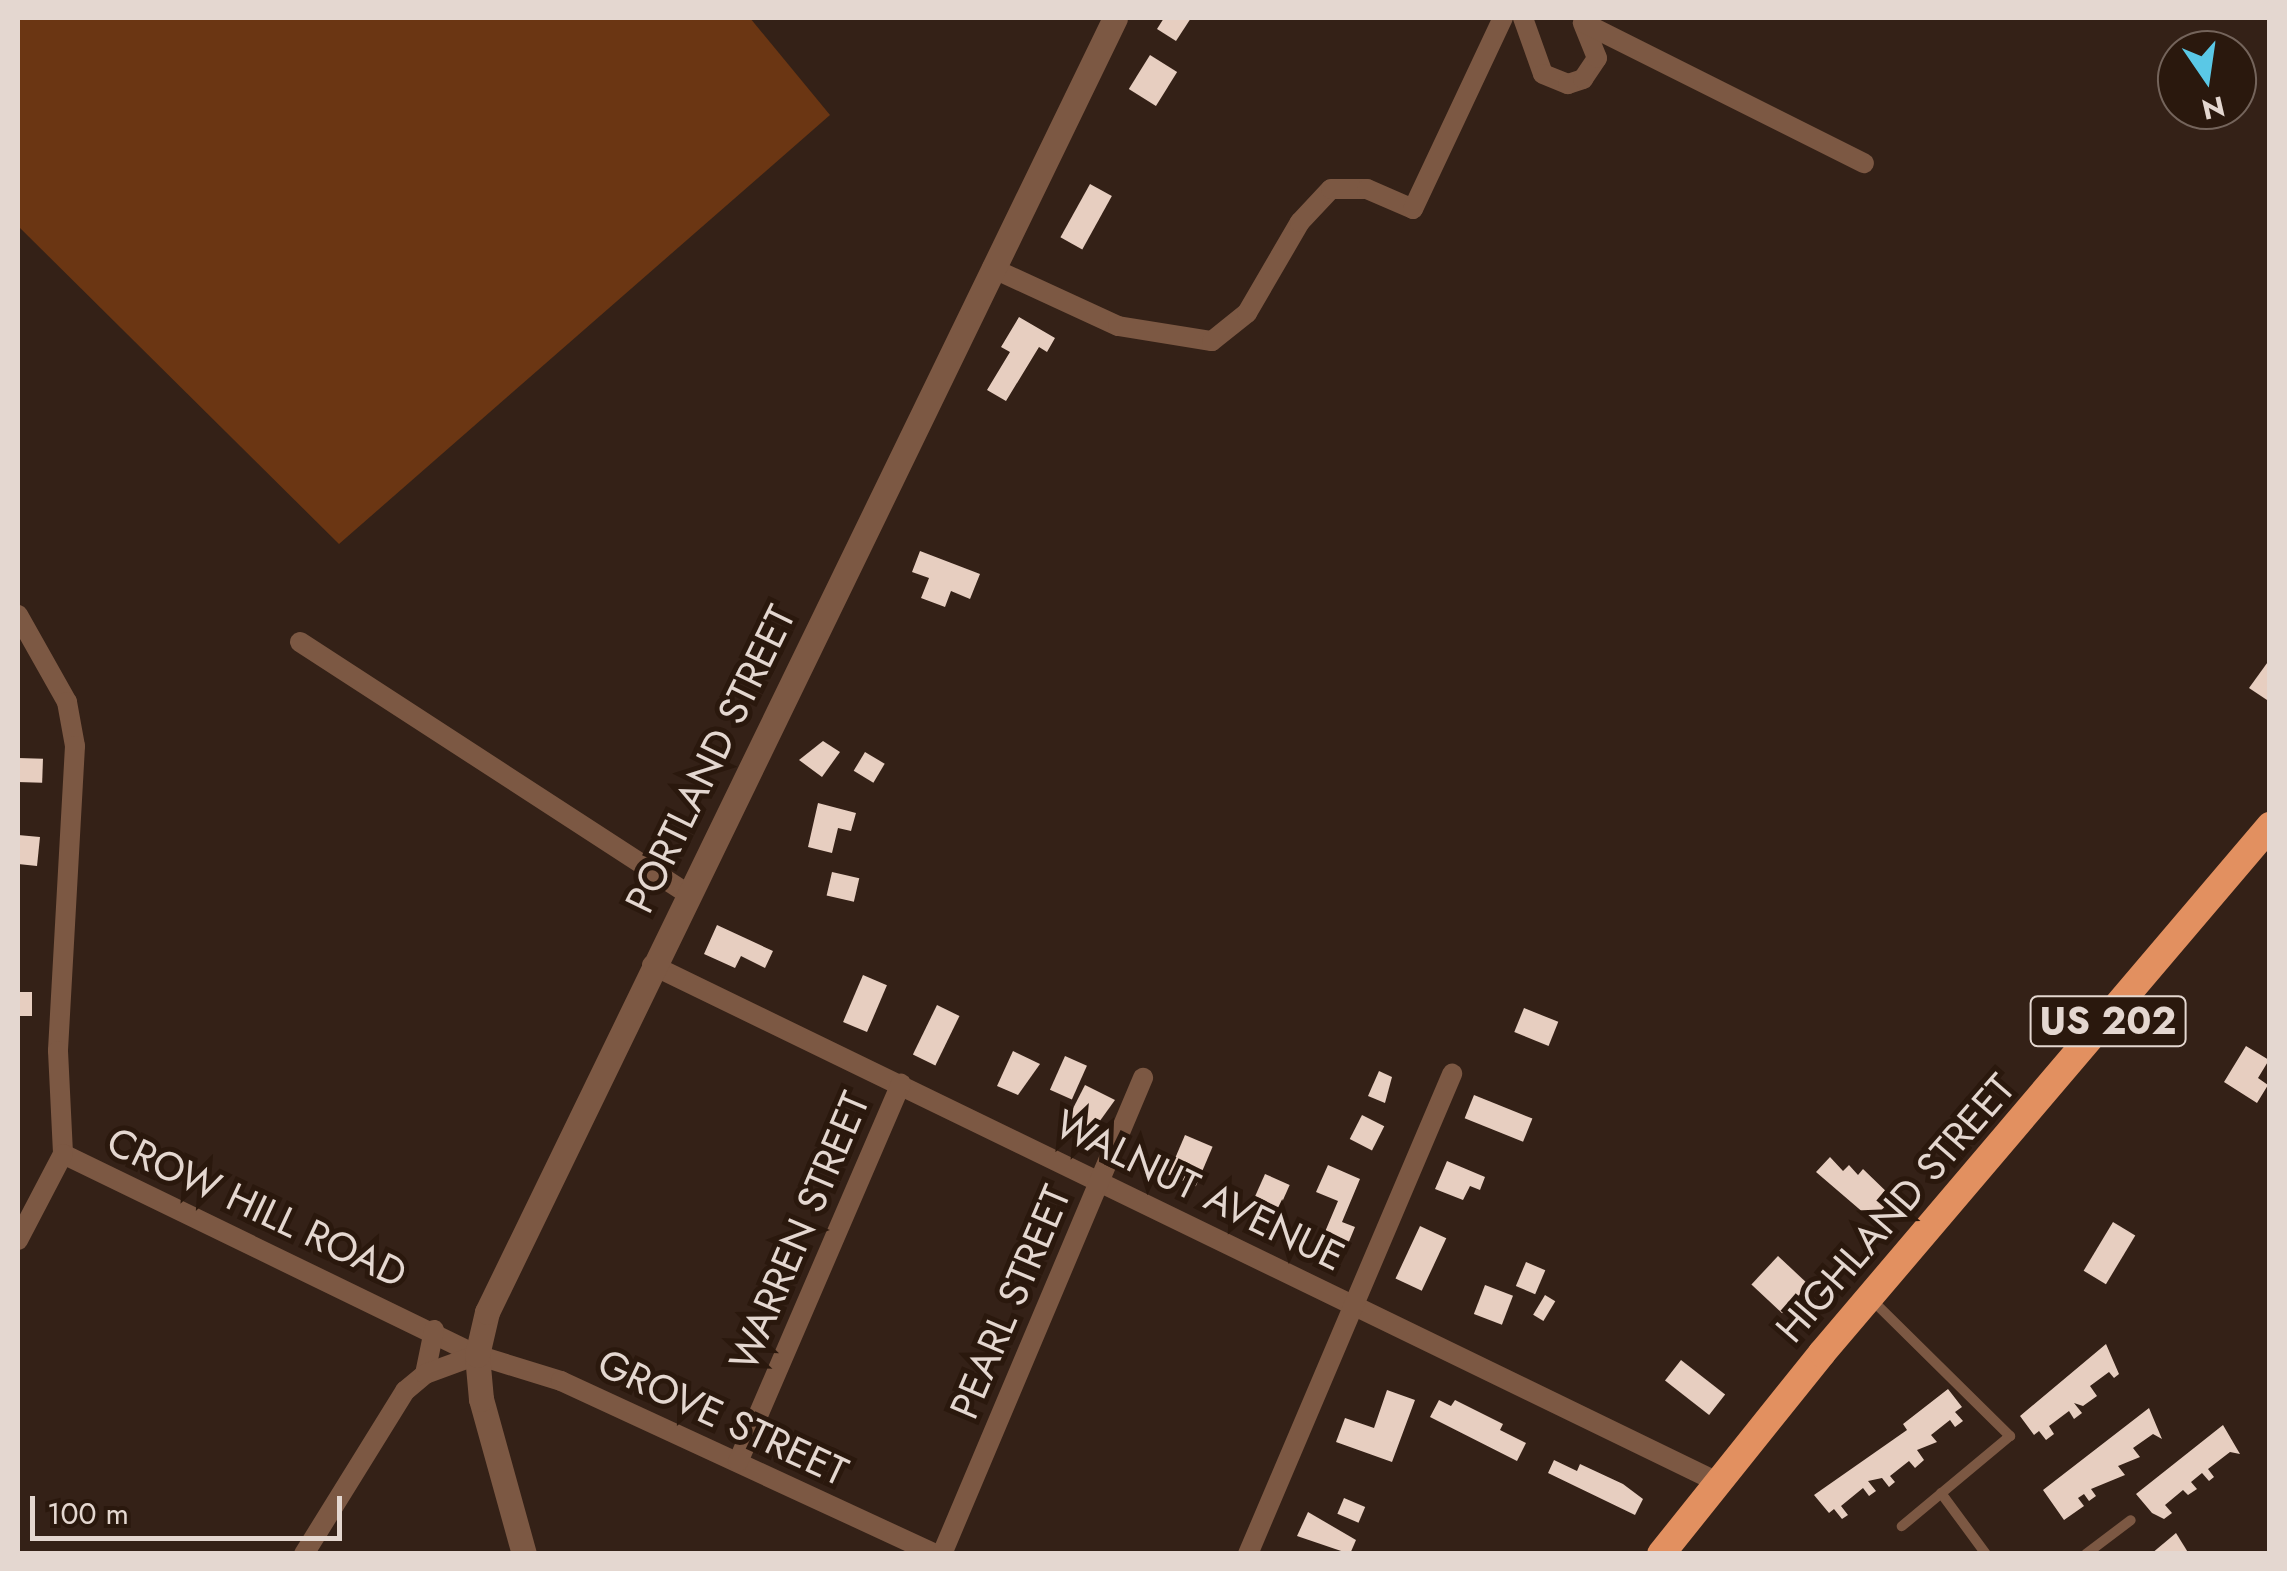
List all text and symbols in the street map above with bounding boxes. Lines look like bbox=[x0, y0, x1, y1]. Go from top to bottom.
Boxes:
north arrow bbox=[2157, 30, 2257, 130]
text: N bbox=[2198, 85, 2229, 130]
street label: PORTLAND STREET bbox=[615, 598, 805, 920]
road number: US 202 bbox=[2028, 988, 2188, 1054]
street label: HIGHLAND STREET bbox=[1766, 1064, 2024, 1352]
street label: WARREN STREET bbox=[719, 1085, 879, 1377]
street label: WALNUT AVENUE bbox=[1048, 1099, 1352, 1281]
street label: CROW HILL ROAD bbox=[100, 1117, 414, 1297]
street label: PEARL STREET bbox=[939, 1178, 1081, 1426]
street label: GROVE STREET bbox=[591, 1338, 855, 1496]
scale bar bbox=[35, 1476, 348, 1538]
text: 100 m bbox=[47, 1492, 129, 1535]

